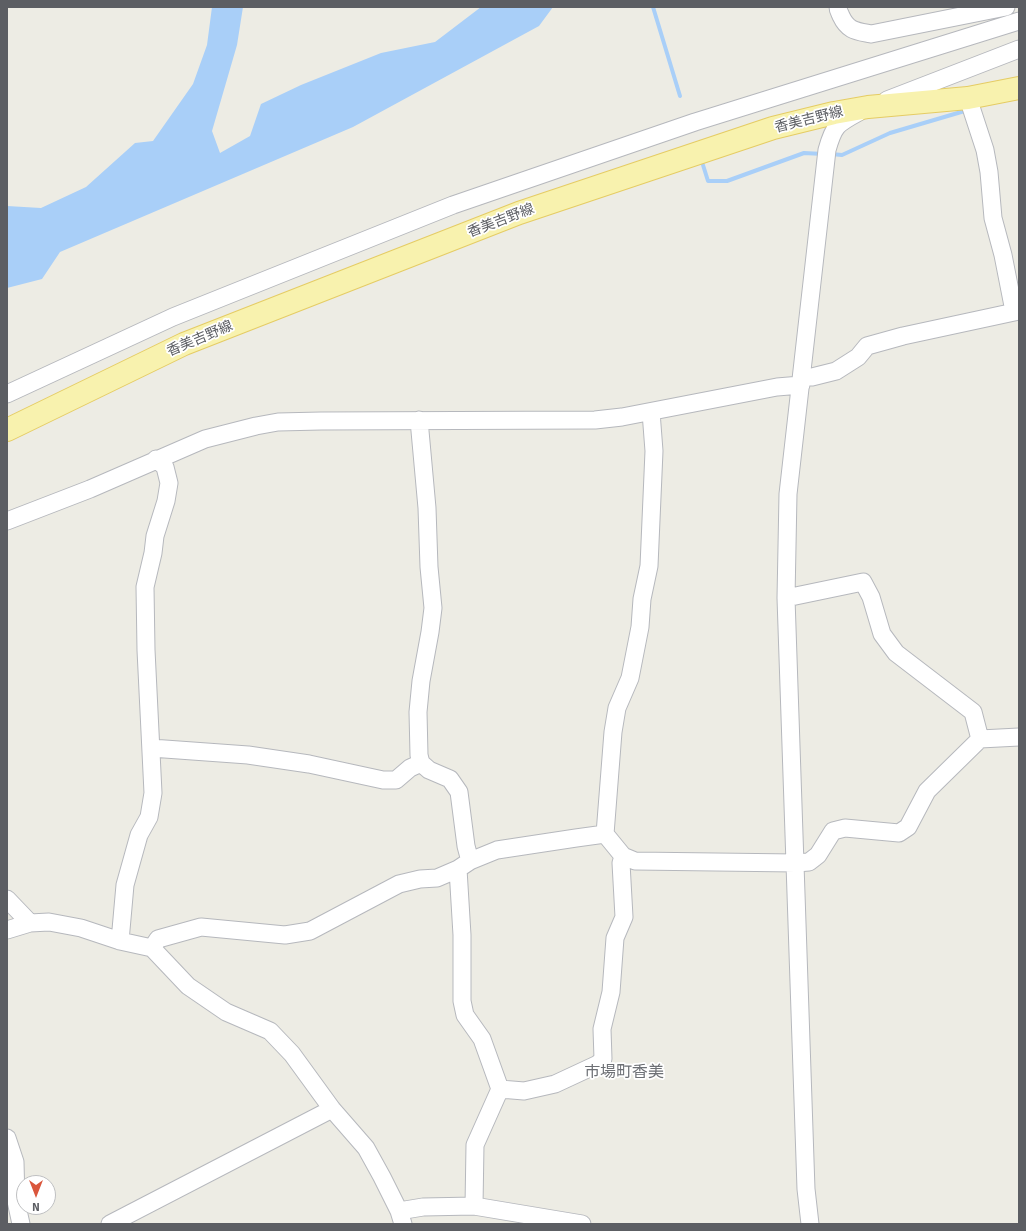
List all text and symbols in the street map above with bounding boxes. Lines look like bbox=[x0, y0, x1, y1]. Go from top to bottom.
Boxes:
street label: 香美吉野線 bbox=[773, 103, 845, 137]
street label: 香美吉野線 bbox=[465, 201, 537, 241]
street label: 香美吉野線 bbox=[165, 318, 235, 360]
district label: 市場町香美 bbox=[584, 1063, 664, 1083]
north arrow bbox=[16, 1175, 56, 1215]
text: N bbox=[32, 1200, 40, 1213]

